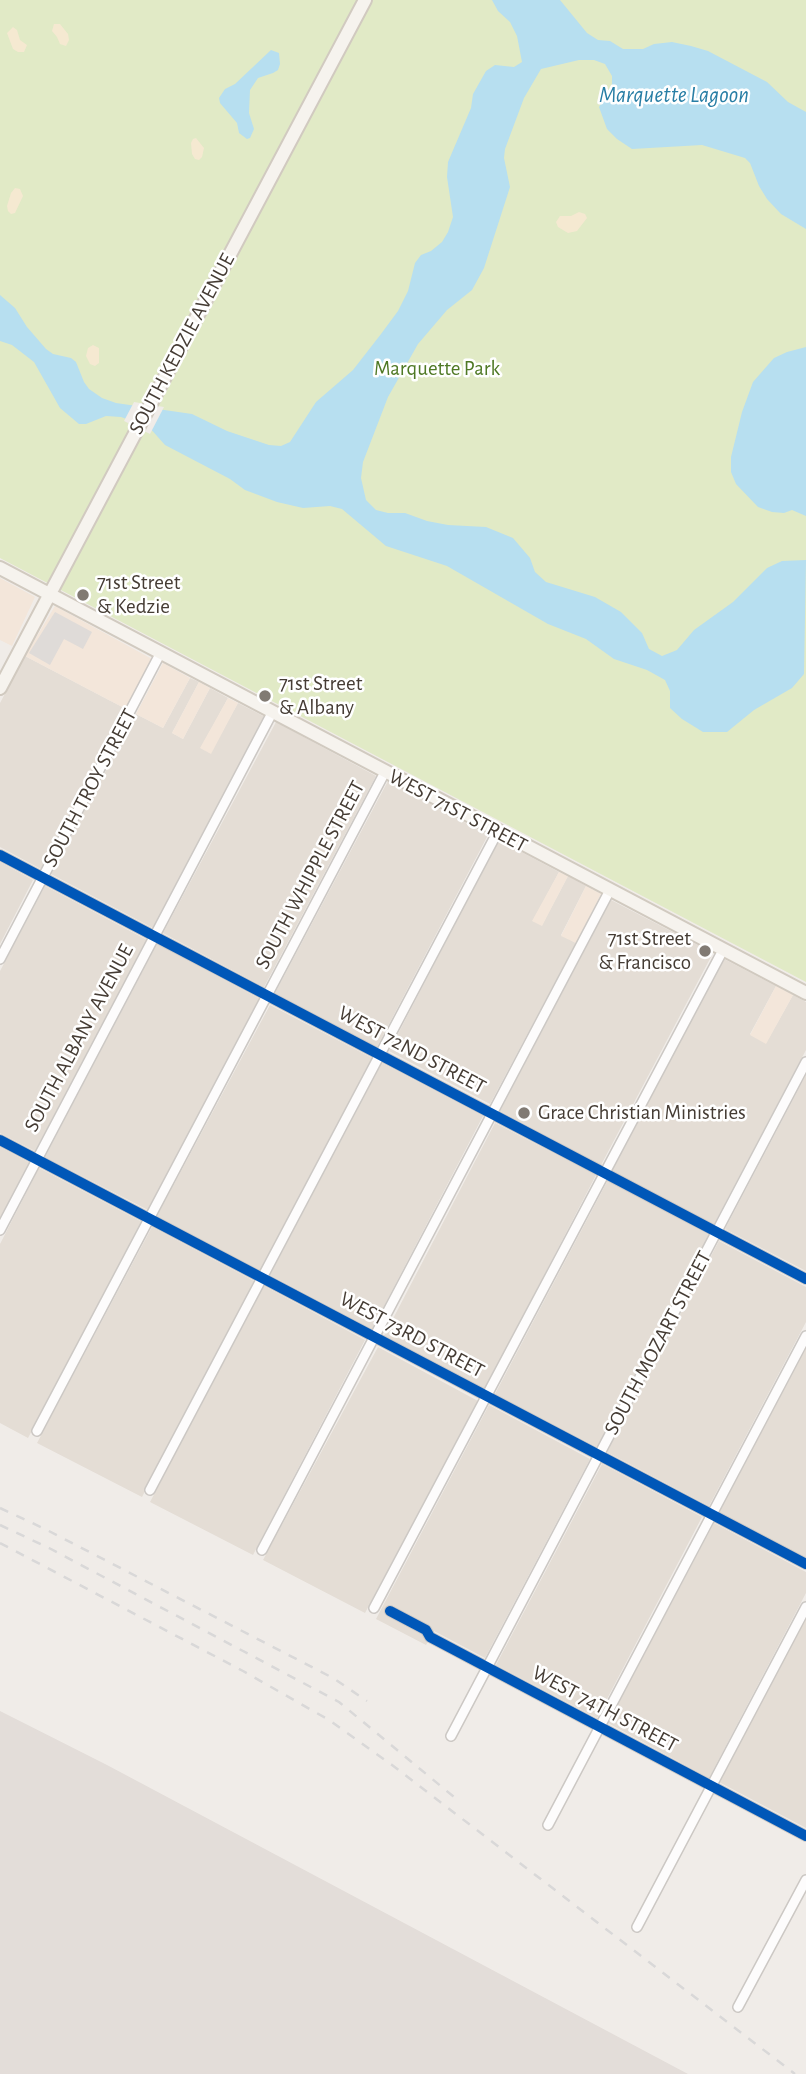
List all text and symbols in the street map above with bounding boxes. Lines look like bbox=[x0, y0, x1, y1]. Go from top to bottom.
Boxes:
water label: Marquette Lagoon bbox=[599, 81, 749, 109]
street label: SOUTH KEDZIE AVENUE bbox=[124, 249, 240, 439]
park label: Marquette Park bbox=[374, 356, 500, 382]
place label: 71st Street & Kedzie bbox=[97, 570, 180, 620]
marker: 71st Street & Kedzie bbox=[75, 587, 91, 603]
place label: 71st Street & Albany bbox=[279, 671, 362, 721]
marker: 71st Street & Albany bbox=[257, 688, 273, 704]
street label: SOUTH TROY STREET bbox=[38, 705, 142, 871]
street label: WEST 71ST STREET bbox=[384, 764, 532, 858]
street label: SOUTH WHIPPLE STREET bbox=[250, 777, 370, 973]
place label: 71st Street & Francisco bbox=[598, 926, 691, 976]
street label: SOUTH ALBANY AVENUE bbox=[19, 940, 139, 1136]
marker: 71st Street & Francisco bbox=[697, 943, 713, 959]
street label: WEST 72ND STREET bbox=[334, 1000, 490, 1100]
place label: Grace Christian Ministries bbox=[538, 1100, 746, 1126]
marker: Grace Christian Ministries bbox=[516, 1105, 532, 1121]
street label: SOUTH MOZART STREET bbox=[599, 1247, 717, 1439]
street label: WEST 73RD STREET bbox=[335, 1286, 489, 1384]
street label: WEST 74TH STREET bbox=[528, 1660, 682, 1758]

